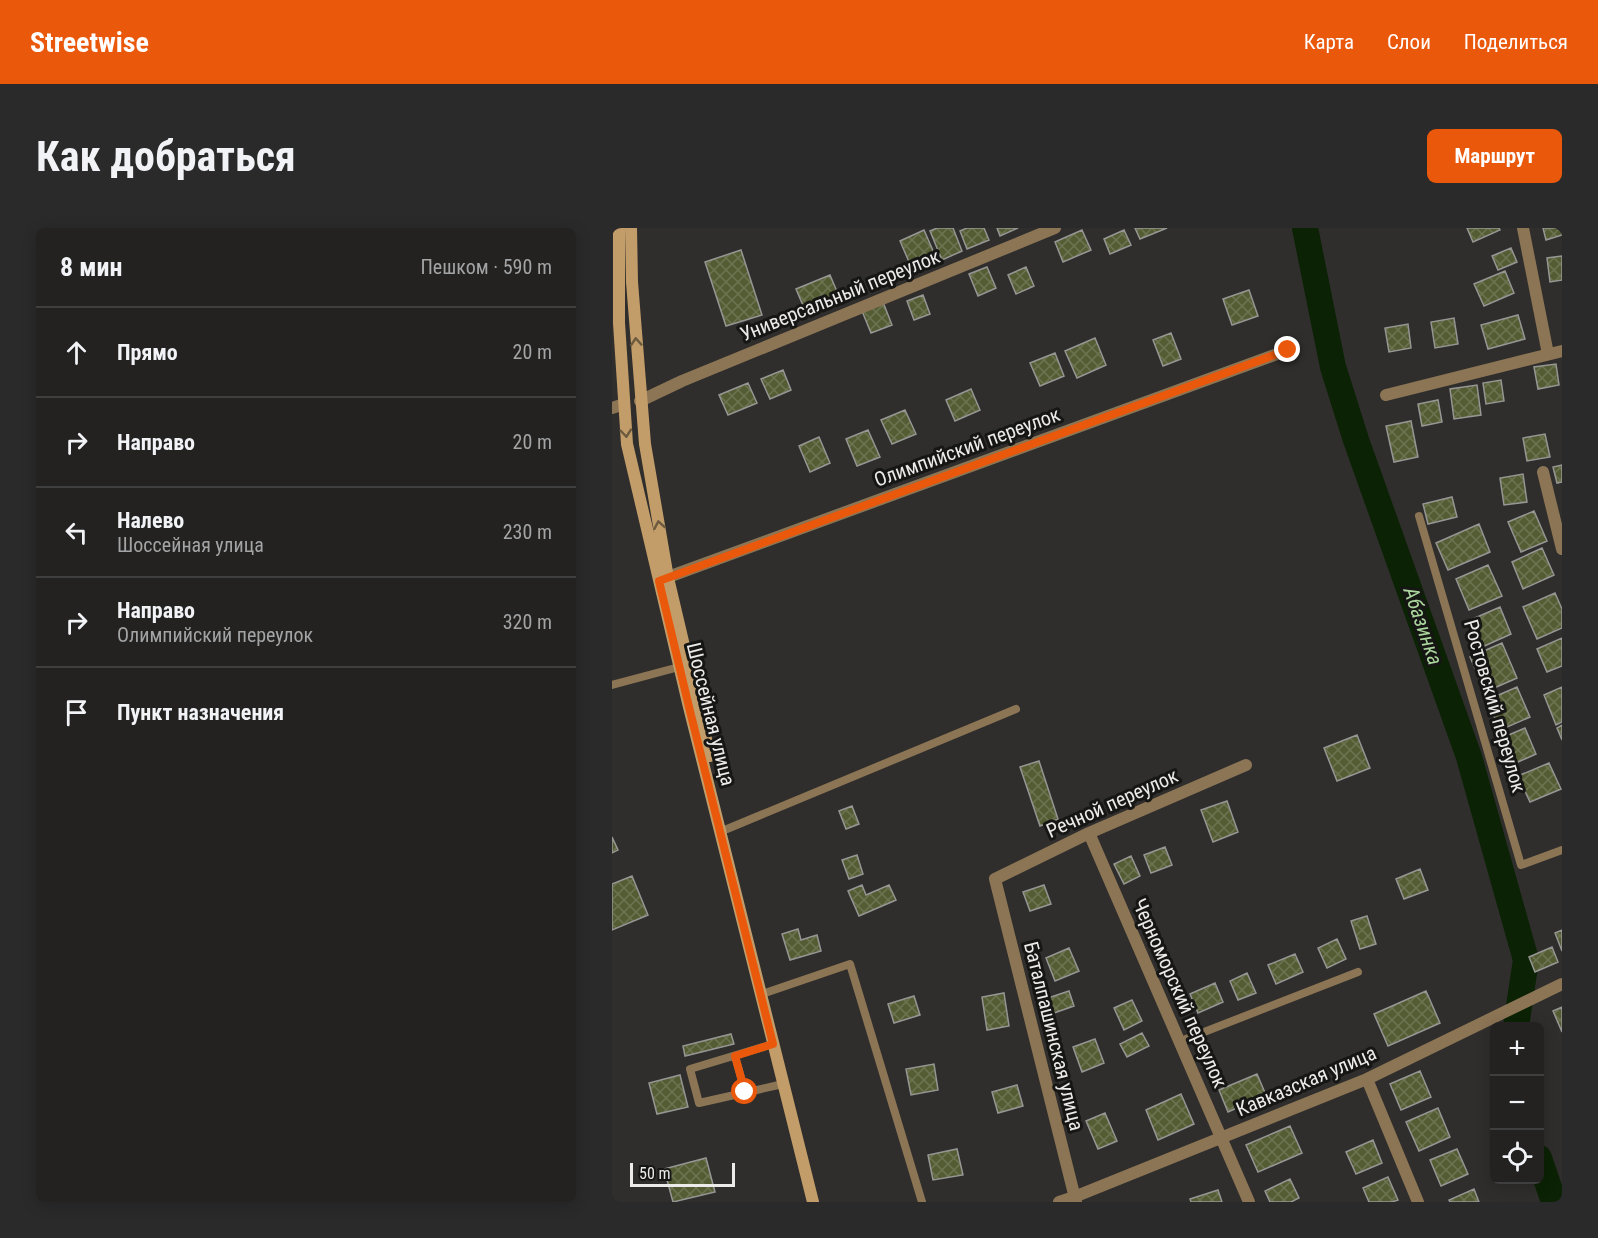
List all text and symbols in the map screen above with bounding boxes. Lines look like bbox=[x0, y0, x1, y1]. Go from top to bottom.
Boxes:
text: Streetwise bbox=[30, 26, 149, 59]
text: Карта bbox=[1304, 30, 1354, 54]
text: Слои bbox=[1387, 30, 1431, 54]
text: Поделиться bbox=[1464, 30, 1568, 54]
button: Маршрут bbox=[1427, 129, 1562, 183]
text: Как добраться bbox=[36, 132, 296, 181]
street label: Универсальный переулок bbox=[737, 244, 944, 346]
text: 8 мин bbox=[60, 252, 122, 282]
text: Пешком · 590 m bbox=[420, 255, 552, 279]
icon: ahead bbox=[60, 336, 93, 369]
route end bbox=[1274, 336, 1300, 362]
one-way arrow bbox=[630, 338, 643, 347]
text: Прямо bbox=[117, 340, 178, 365]
text: 20 m bbox=[513, 340, 552, 364]
street label: Олимпийский переулок bbox=[871, 402, 1064, 492]
icon: right bbox=[60, 426, 93, 459]
one-way arrow bbox=[619, 429, 632, 438]
text: Направо bbox=[117, 430, 195, 455]
text: 20 m bbox=[513, 430, 552, 454]
text: Налево bbox=[117, 508, 184, 533]
icon: left bbox=[60, 516, 93, 549]
text: 230 m bbox=[503, 520, 552, 544]
one-way arrow bbox=[653, 520, 666, 530]
text: Шоссейная улица bbox=[117, 533, 264, 557]
water label: Абазинка bbox=[1398, 583, 1447, 668]
text: Направо bbox=[117, 598, 195, 623]
icon: right bbox=[60, 606, 93, 639]
text: 320 m bbox=[503, 610, 552, 634]
street label: Ростовский переулок bbox=[1459, 617, 1531, 796]
text: Олимпийский переулок bbox=[117, 623, 313, 647]
street label: Шоссейная улица bbox=[682, 640, 740, 788]
icon: arrive bbox=[60, 696, 93, 729]
text: Пункт назначения bbox=[117, 700, 284, 725]
street label: Речной переулок bbox=[1043, 763, 1182, 843]
street label: Черноморский переулок bbox=[1127, 895, 1233, 1092]
street label: Баталпашинская улица bbox=[1019, 939, 1089, 1133]
map controls bbox=[1490, 1022, 1544, 1184]
button: + bbox=[1490, 1022, 1544, 1076]
street label: Кавказская улица bbox=[1232, 1041, 1380, 1121]
button: − bbox=[1490, 1076, 1544, 1130]
route start bbox=[731, 1078, 757, 1104]
button: locate bbox=[1490, 1130, 1544, 1184]
scale bar bbox=[630, 1160, 735, 1188]
text: 50 m bbox=[639, 1164, 671, 1183]

